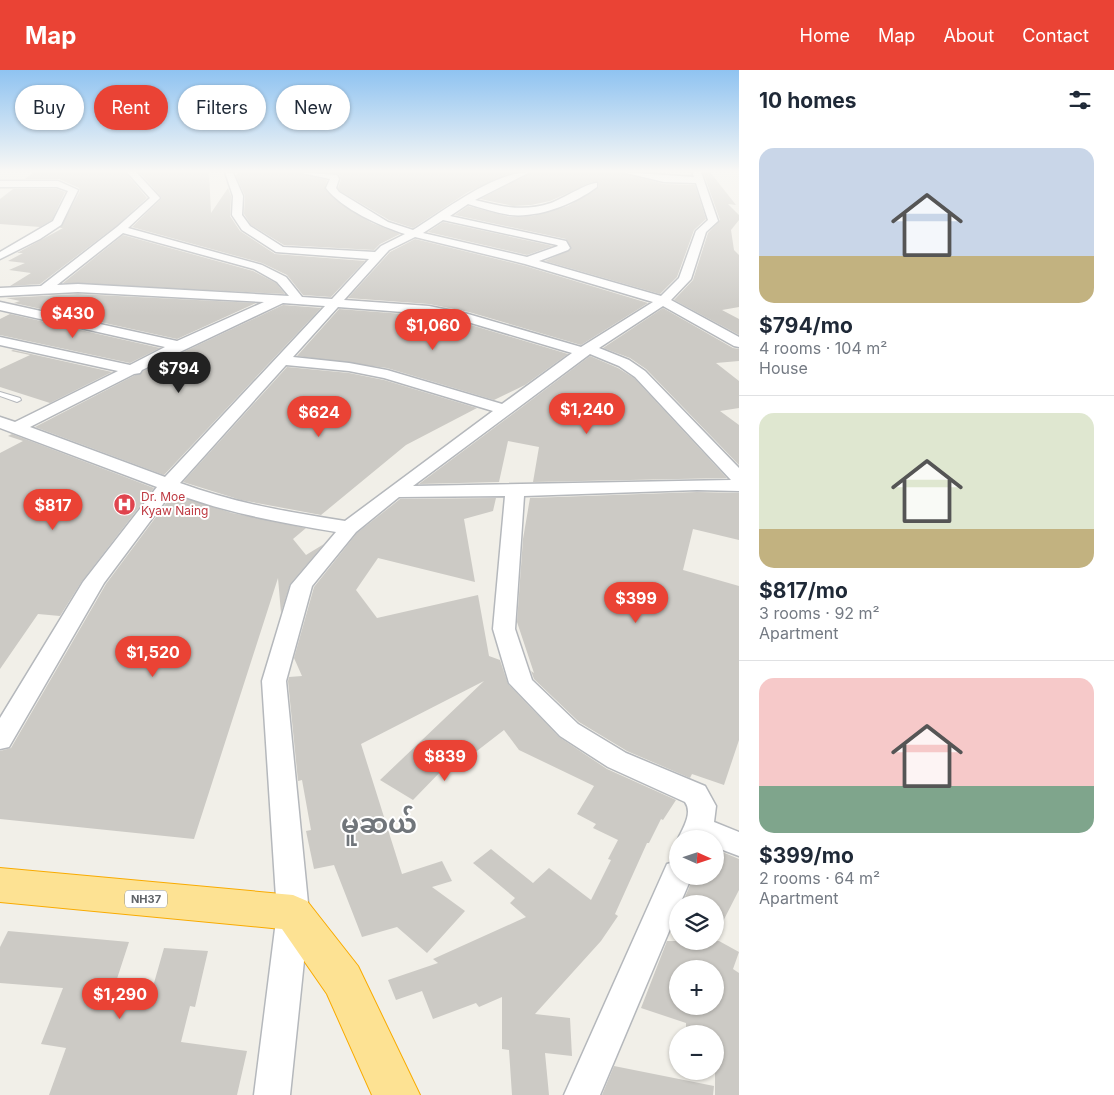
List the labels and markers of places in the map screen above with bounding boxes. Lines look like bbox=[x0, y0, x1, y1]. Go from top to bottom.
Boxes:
pin: $430 bbox=[43, 296, 103, 339]
pin: $1,060 bbox=[392, 308, 474, 351]
pin: $794 bbox=[149, 352, 209, 394]
pin: $1,240 bbox=[546, 392, 628, 435]
pin: $624 bbox=[289, 396, 349, 438]
pin: $817 bbox=[23, 488, 83, 531]
place label: Dr. Moe Kyaw Naing bbox=[141, 489, 208, 518]
hospital icon: Dr. Moe Kyaw Naing bbox=[113, 492, 137, 516]
pin: $399 bbox=[606, 582, 666, 624]
pin: $1,520 bbox=[112, 636, 194, 678]
pin: $839 bbox=[415, 740, 475, 782]
pin: $1,290 bbox=[79, 978, 161, 1020]

